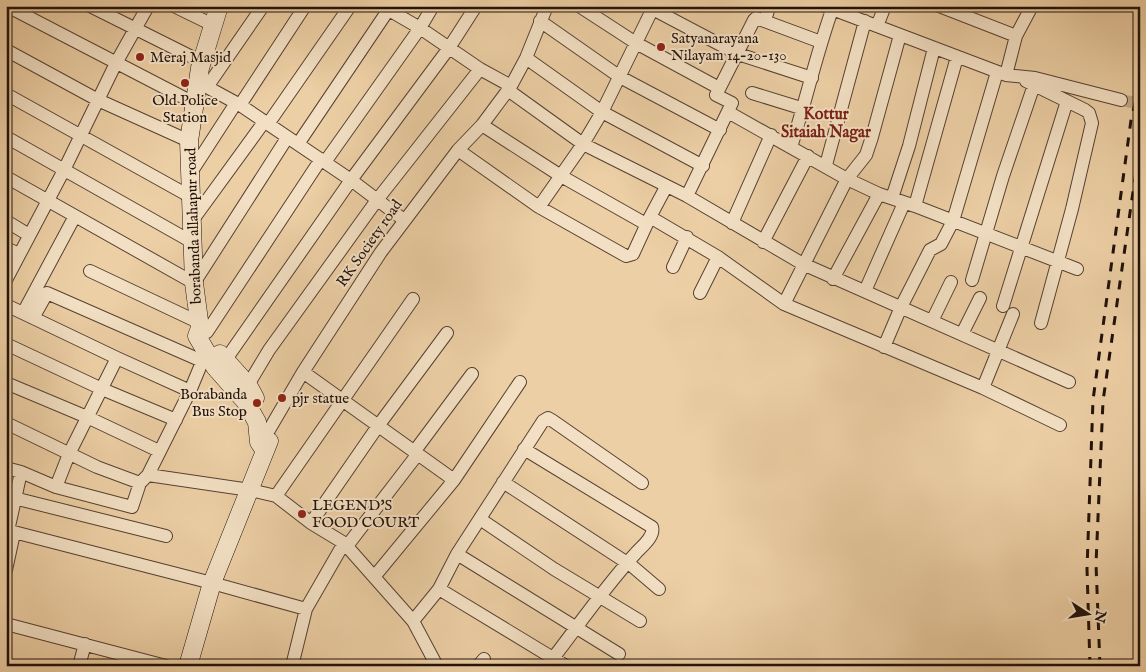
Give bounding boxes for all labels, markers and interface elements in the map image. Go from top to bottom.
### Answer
place label: Satyanarayana Nilayam 14-20-130 [671,29,787,65]
marker: Satyanarayana Nilayam 14-20-130 [655,41,667,53]
place label: Meraj Masjid [150,48,232,67]
marker: Meraj Masjid [134,51,146,63]
marker: Old Police Station [179,77,191,89]
place label: Old Police Station [152,91,218,127]
district label: Kottur Sitaiah Nagar [781,105,871,143]
street label: borabanda allahapur road [181,146,206,305]
street label: RK Society road [332,195,407,291]
place label: Borabanda Bus Stop [180,385,248,421]
place label: pjr statue [292,389,349,408]
marker: pjr statue [276,392,288,404]
marker: Borabanda Bus Stop [251,397,263,409]
place label: LEGEND'S FOOD COURT [312,496,419,532]
marker: LEGEND'S FOOD COURT [296,508,308,520]
north arrow [1064,590,1114,640]
text: N [1090,608,1110,624]

